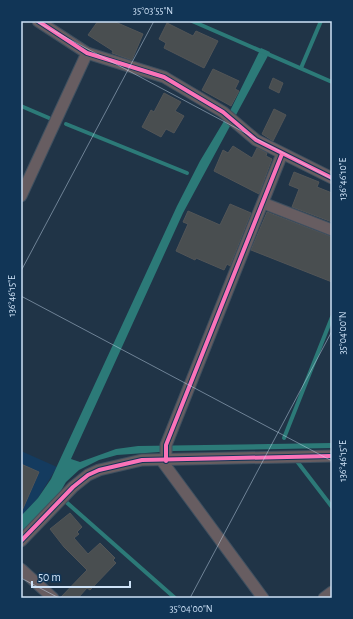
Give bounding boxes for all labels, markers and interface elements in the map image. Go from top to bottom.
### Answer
text: 35°03'55"N [133,6,173,16]
text: 136°46'10"E [338,157,348,200]
text: 136°46'15"E [7,275,17,317]
text: 35°04'00"N [338,311,348,355]
text: 136°46'15"E [338,440,348,482]
scale bar [32,563,130,589]
text: 50 m [38,571,61,583]
text: 35°04'00"N [169,604,213,614]

